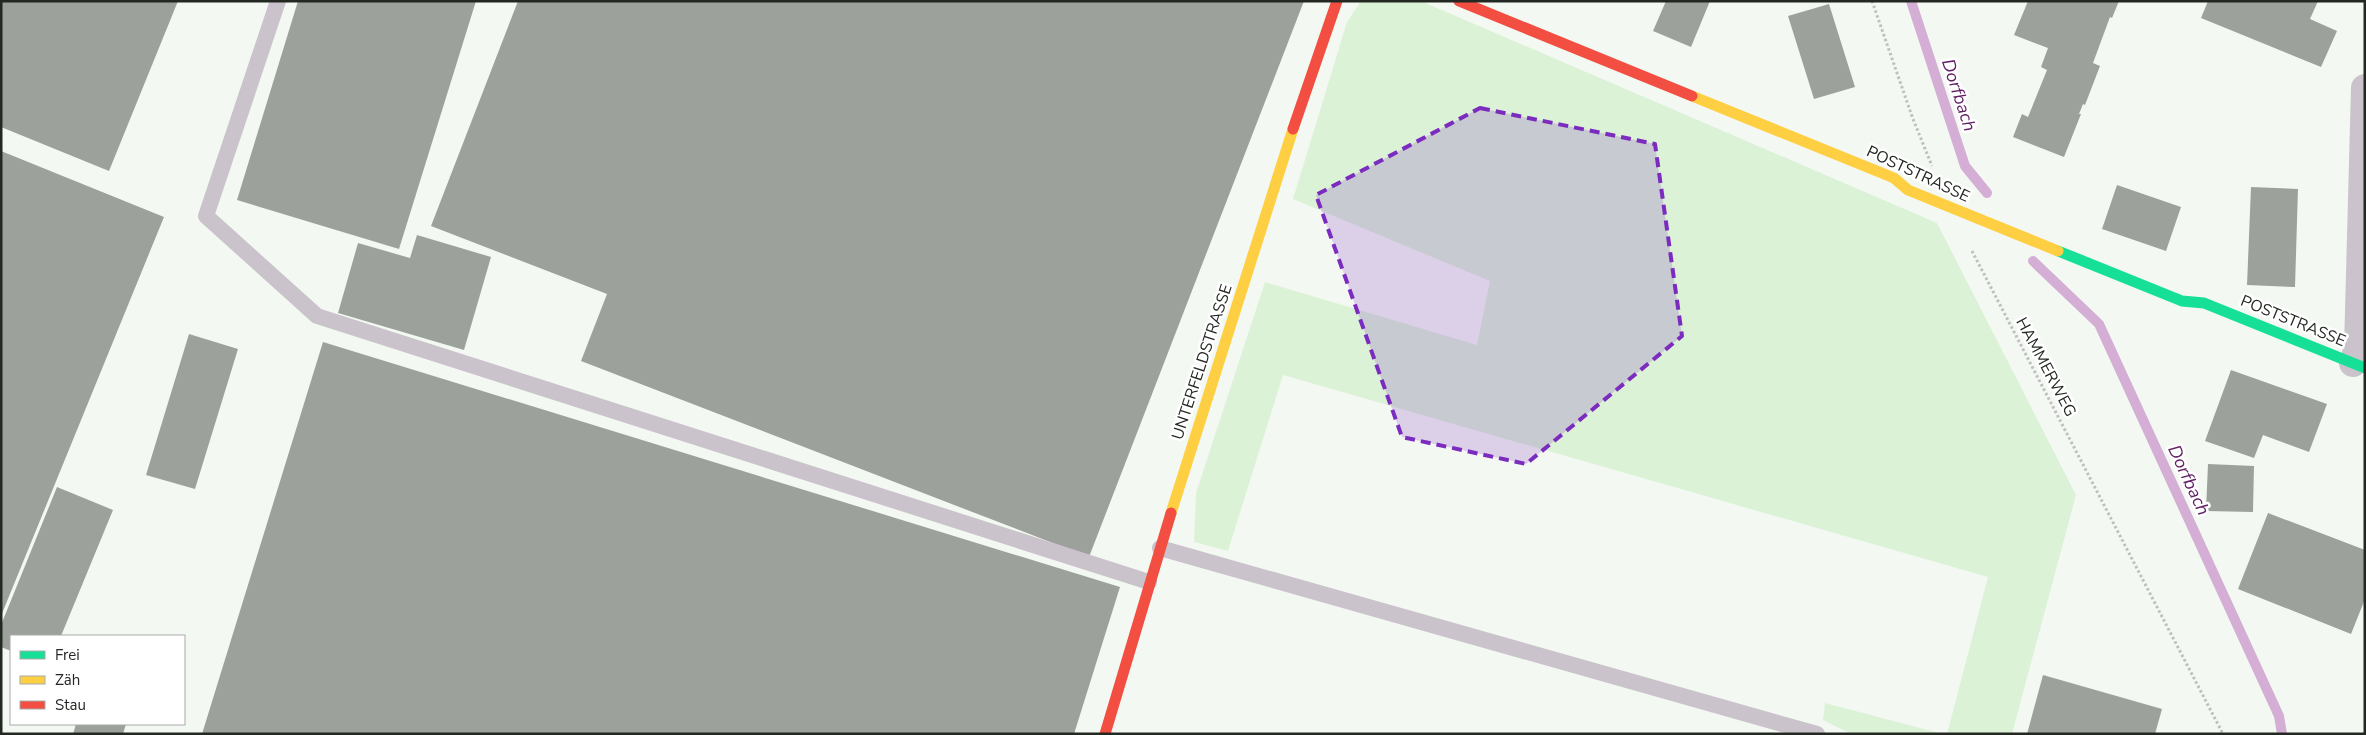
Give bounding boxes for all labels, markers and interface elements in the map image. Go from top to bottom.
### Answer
water label: Dorfbach [1936,56,1982,134]
street label: POSTSTRASSE [1863,140,1973,208]
street label: UNTERFELDSTRASSE [1166,281,1238,443]
street label: POSTSTRASSE [2237,290,2349,352]
street label: HAMMERWEG [2011,313,2081,421]
water label: Dorfbach [2162,441,2216,519]
legend [10,635,185,725]
text: Frei [55,645,80,665]
text: Zäh [55,670,80,690]
text: Stau [55,695,86,715]

